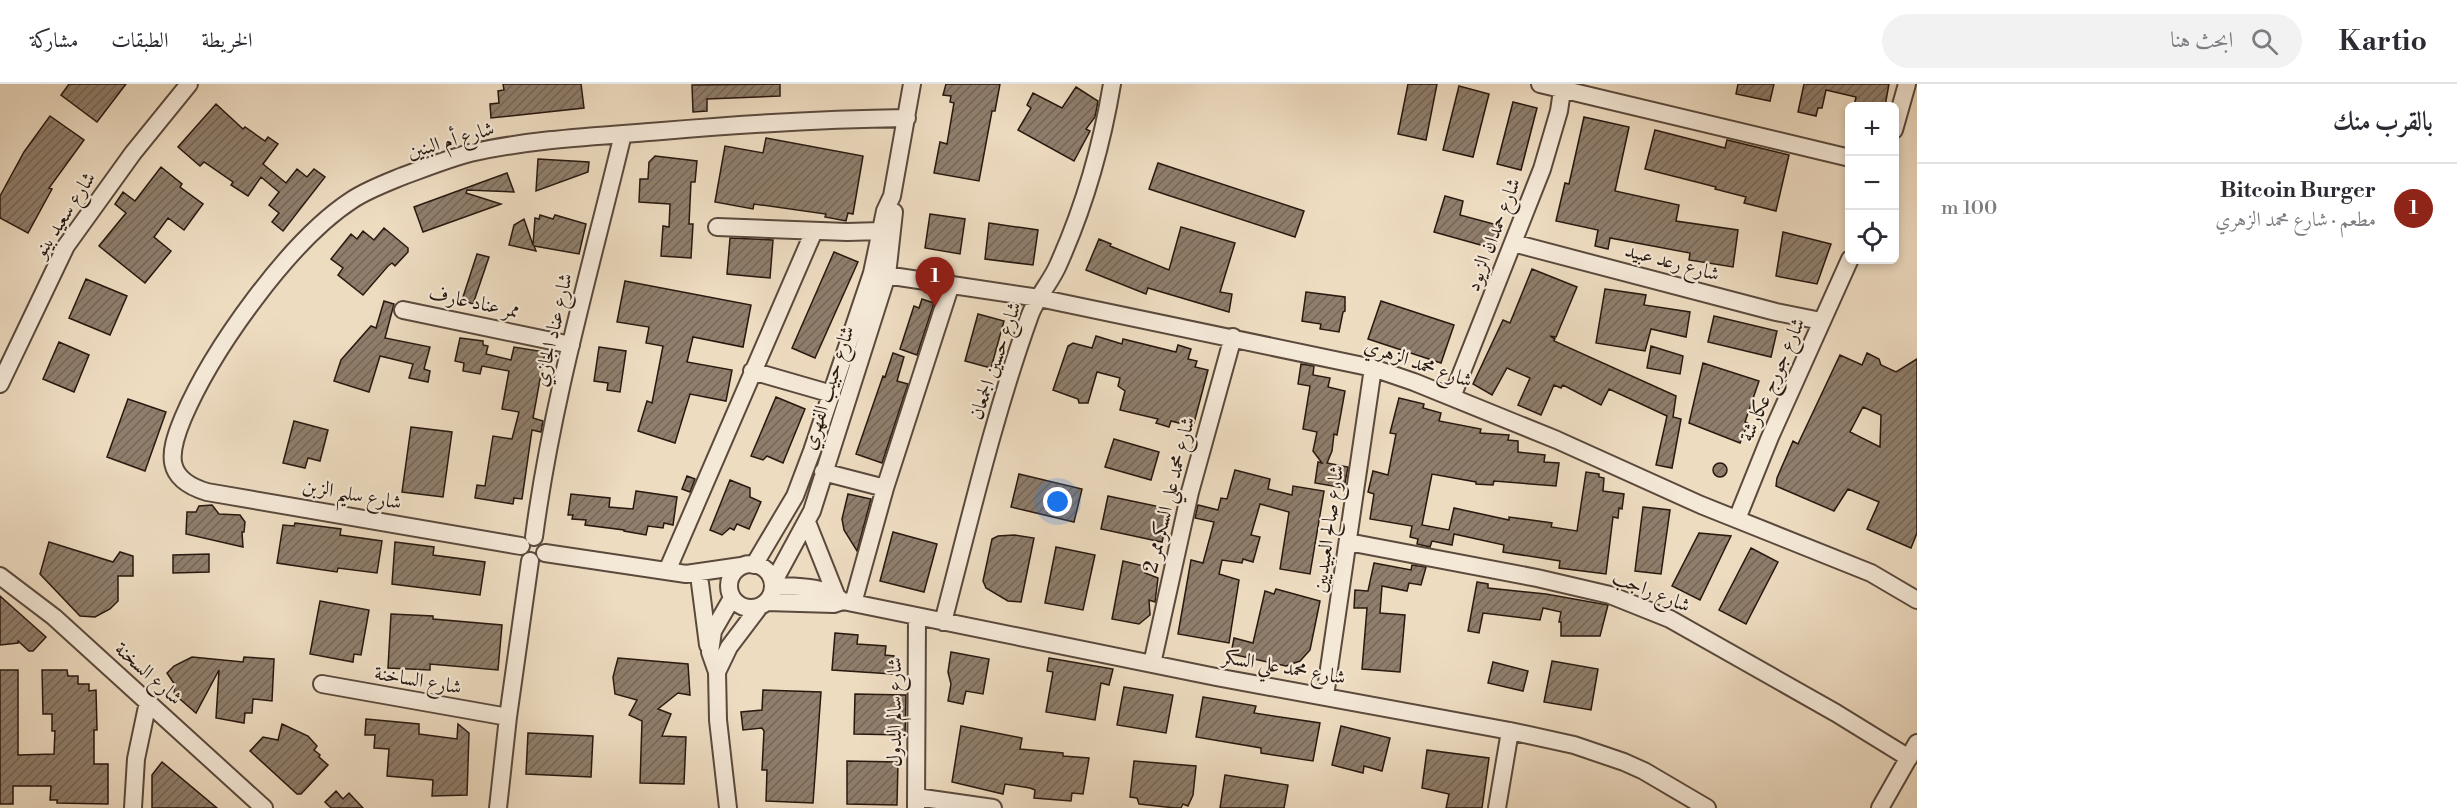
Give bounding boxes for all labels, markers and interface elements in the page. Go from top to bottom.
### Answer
search box [1882,14,2302,68]
text: Kartio [2338,24,2427,59]
icon: search [2248,25,2281,58]
text: ابحث هنا [2170,27,2233,54]
text: مشاركة [30,28,78,54]
text: الطبقات [111,28,168,54]
text: الخريطة [201,28,253,54]
map controls [1845,102,1899,264]
button: + [1845,102,1899,156]
text: بالقرب منك [2333,106,2433,138]
street label: شارع أم البنين [404,114,499,169]
button: − [1845,156,1899,210]
street label: شارع سعيد بينو [27,167,105,266]
street label: شارع حمدان الزيود [1461,175,1531,297]
text: Bitcoin Burger [2220,177,2376,204]
text: 100 m [1941,196,1997,221]
text: 1 [2409,196,2418,221]
text: مطعم · شارع محمد الزهري [2215,208,2376,233]
button: locate [1845,210,1899,264]
street label: شارع رعد عبيد [1621,238,1722,291]
pin: 1 [916,258,954,307]
street label: شارع عناد الجازي [529,271,583,390]
street label: ممر عناد عارف [426,281,522,325]
street label: شارع حسين الجمعان [964,299,1032,425]
street label: شارع جورج عكارشة [1734,314,1815,448]
street label: شارع حبيب الفهري [797,323,865,454]
street label: شارع محمد الزهري [1359,334,1475,398]
street label: شارع محمد علي السكر ممر 2 [1138,414,1207,577]
street label: شارع صالح العبيديين [1308,463,1354,595]
street label: شارع سليم الزبن [299,474,404,522]
your location [1043,487,1072,516]
street label: شارع راجب [1607,565,1694,623]
street label: شارع السخنة [106,637,187,714]
street label: شارع محمد علي السكر [1217,645,1348,697]
street label: شارع سالم البدول [883,657,912,767]
street label: شارع الساخنة [372,661,464,705]

